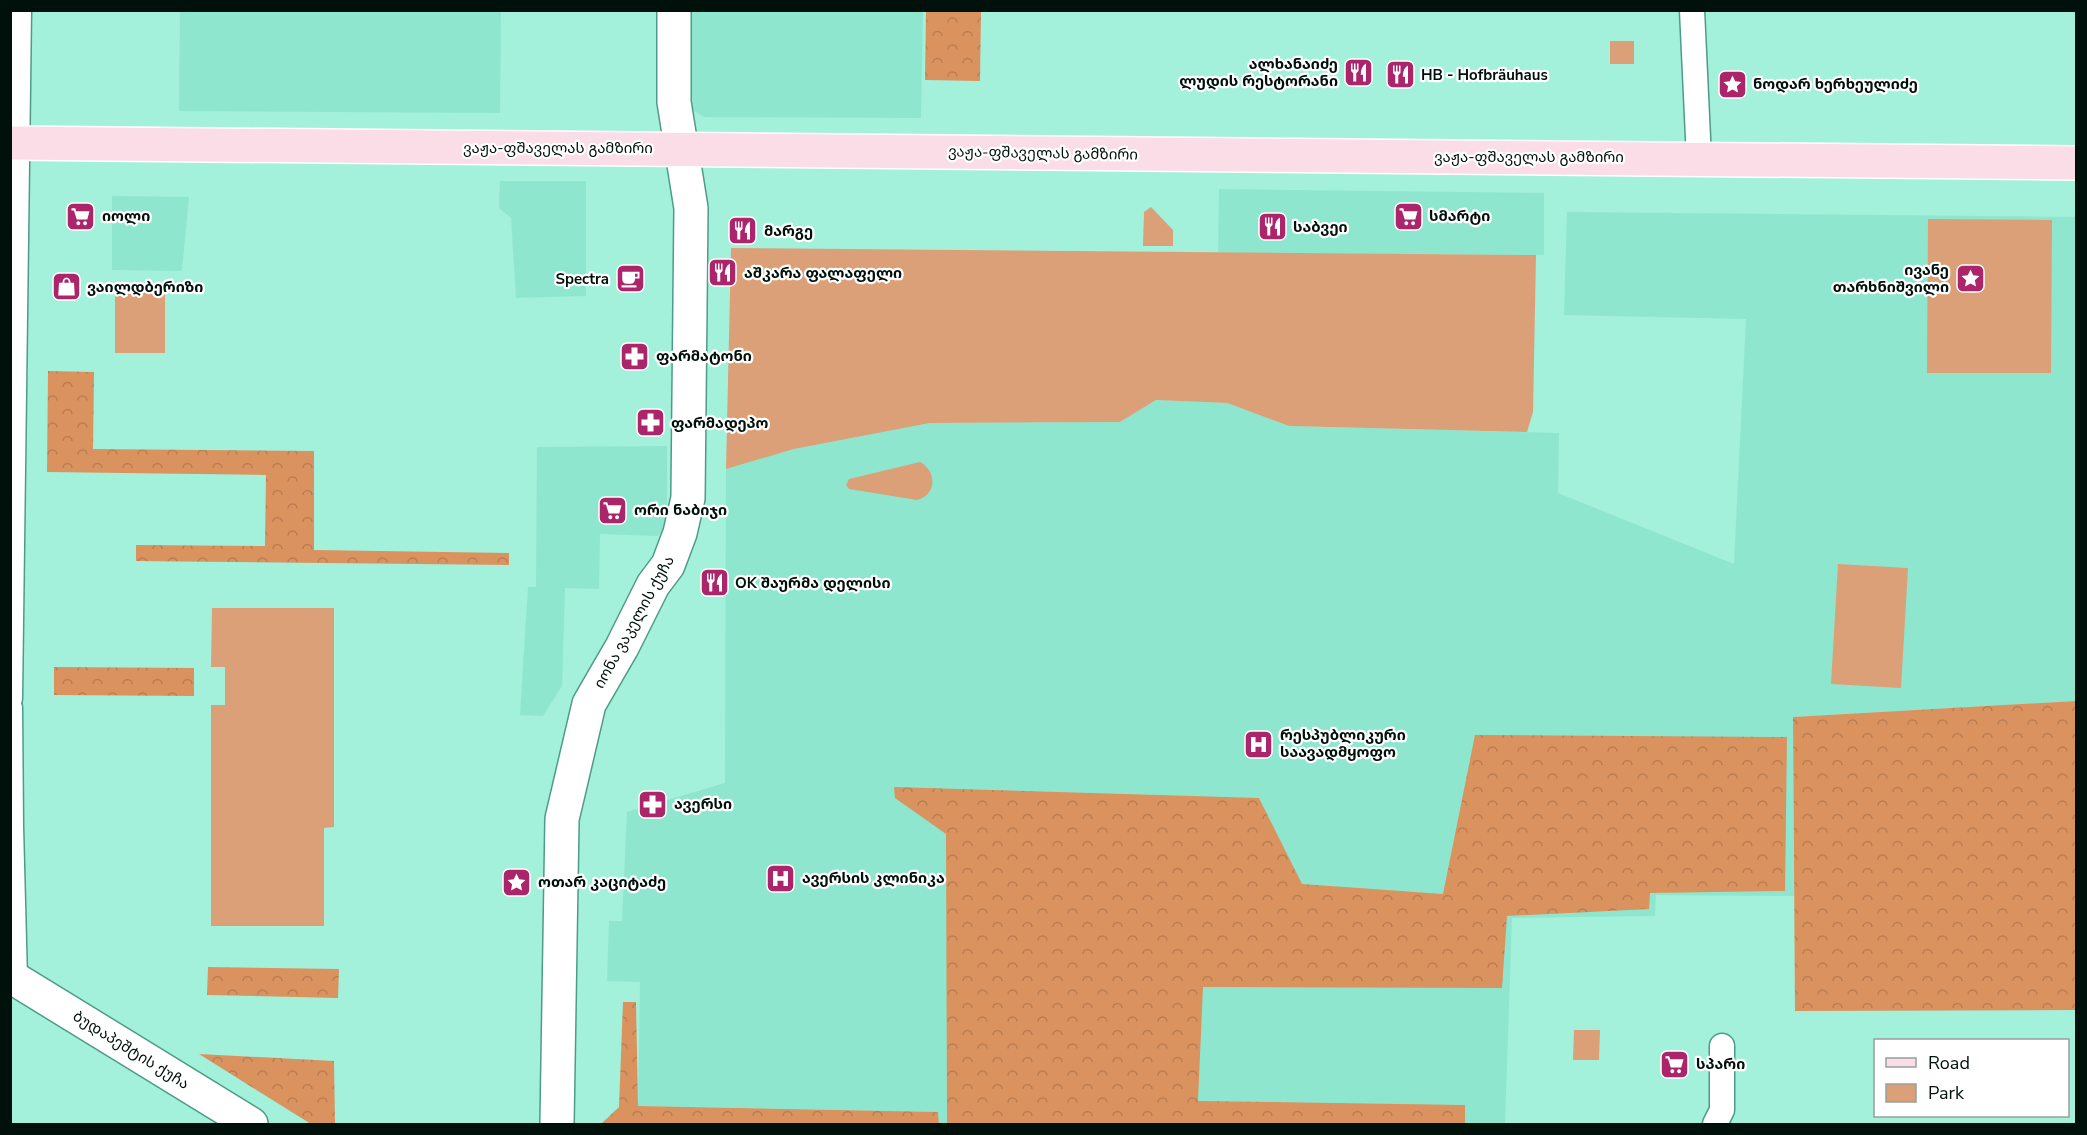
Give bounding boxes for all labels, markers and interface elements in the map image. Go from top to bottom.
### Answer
place label: ალხანაიძე ლუდის რესტორანი [1179,54,1338,91]
restaurant icon: ალხანაიძე ლუდის რესტორანი [1343,57,1375,89]
restaurant icon: HB - Hofbräuhaus [1384,59,1416,91]
place label: HB - Hofbräuhaus [1421,65,1548,85]
place icon: ნოდარ ხერხეულიძე [1716,68,1748,100]
place label: ნოდარ ხერხეულიძე [1753,74,1918,94]
street label: ვაჟა-ფშაველას გამზირი [463,138,653,158]
street label: ვაჟა-ფშაველას გამზირი [948,141,1138,165]
street label: ვაჟა-ფშაველას გამზირი [1434,147,1624,167]
supermarket icon: იოლი [65,200,97,232]
supermarket icon: სმარტი [1392,200,1424,232]
place label: იოლი [102,206,150,226]
place label: სმარტი [1429,206,1490,226]
restaurant icon: საბვეი [1256,211,1288,243]
restaurant icon: მარგე [727,215,759,247]
place label: საბვეი [1293,217,1348,237]
place label: მარგე [764,221,813,241]
restaurant icon: აშკარა ფალაფელი [707,257,739,289]
place label: ივანე თარხნიშვილი [1833,260,1949,297]
cafe icon: Spectra [614,263,646,295]
place label: აშკარა ფალაფელი [744,263,902,283]
place icon: ივანე თარხნიშვილი [1954,263,1986,295]
place label: Spectra [556,269,609,289]
shop icon: ვაილდბერიზი [50,271,82,303]
place label: ვაილდბერიზი [87,277,203,297]
pharmacy icon: ფარმატონი [619,340,651,372]
place label: ფარმატონი [656,346,752,366]
pharmacy icon: ფარმადეპო [634,407,666,439]
place label: ფარმადეპო [671,413,768,433]
supermarket icon: ორი ნაბიჯი [597,494,629,526]
place label: ორი ნაბიჯი [634,500,727,520]
street label: იონა ვაკელის ქუჩა [589,552,679,692]
restaurant icon: OK შაურმა დელისი [698,567,730,599]
place label: OK შაურმა დელისი [735,573,891,593]
place label: რესპუბლიკური საავადმყოფო [1280,725,1406,762]
hospital icon: რესპუბლიკური საავადმყოფო [1243,728,1275,760]
pharmacy icon: ავერსი [637,788,669,820]
place label: ავერსი [674,794,732,814]
hospital icon: ავერსის კლინიკა [765,862,797,894]
place icon: ოთარ კაციტაძე [501,866,533,898]
place label: ავერსის კლინიკა [802,868,945,888]
place label: ოთარ კაციტაძე [538,872,666,892]
street label: ბუდაპეშტის ქუჩა [69,1006,193,1094]
legend [1874,1039,2069,1117]
supermarket icon: სპარი [1659,1048,1691,1080]
text: Road [1928,1051,1970,1075]
place label: სპარი [1696,1054,1745,1074]
text: Park [1928,1081,1965,1105]

